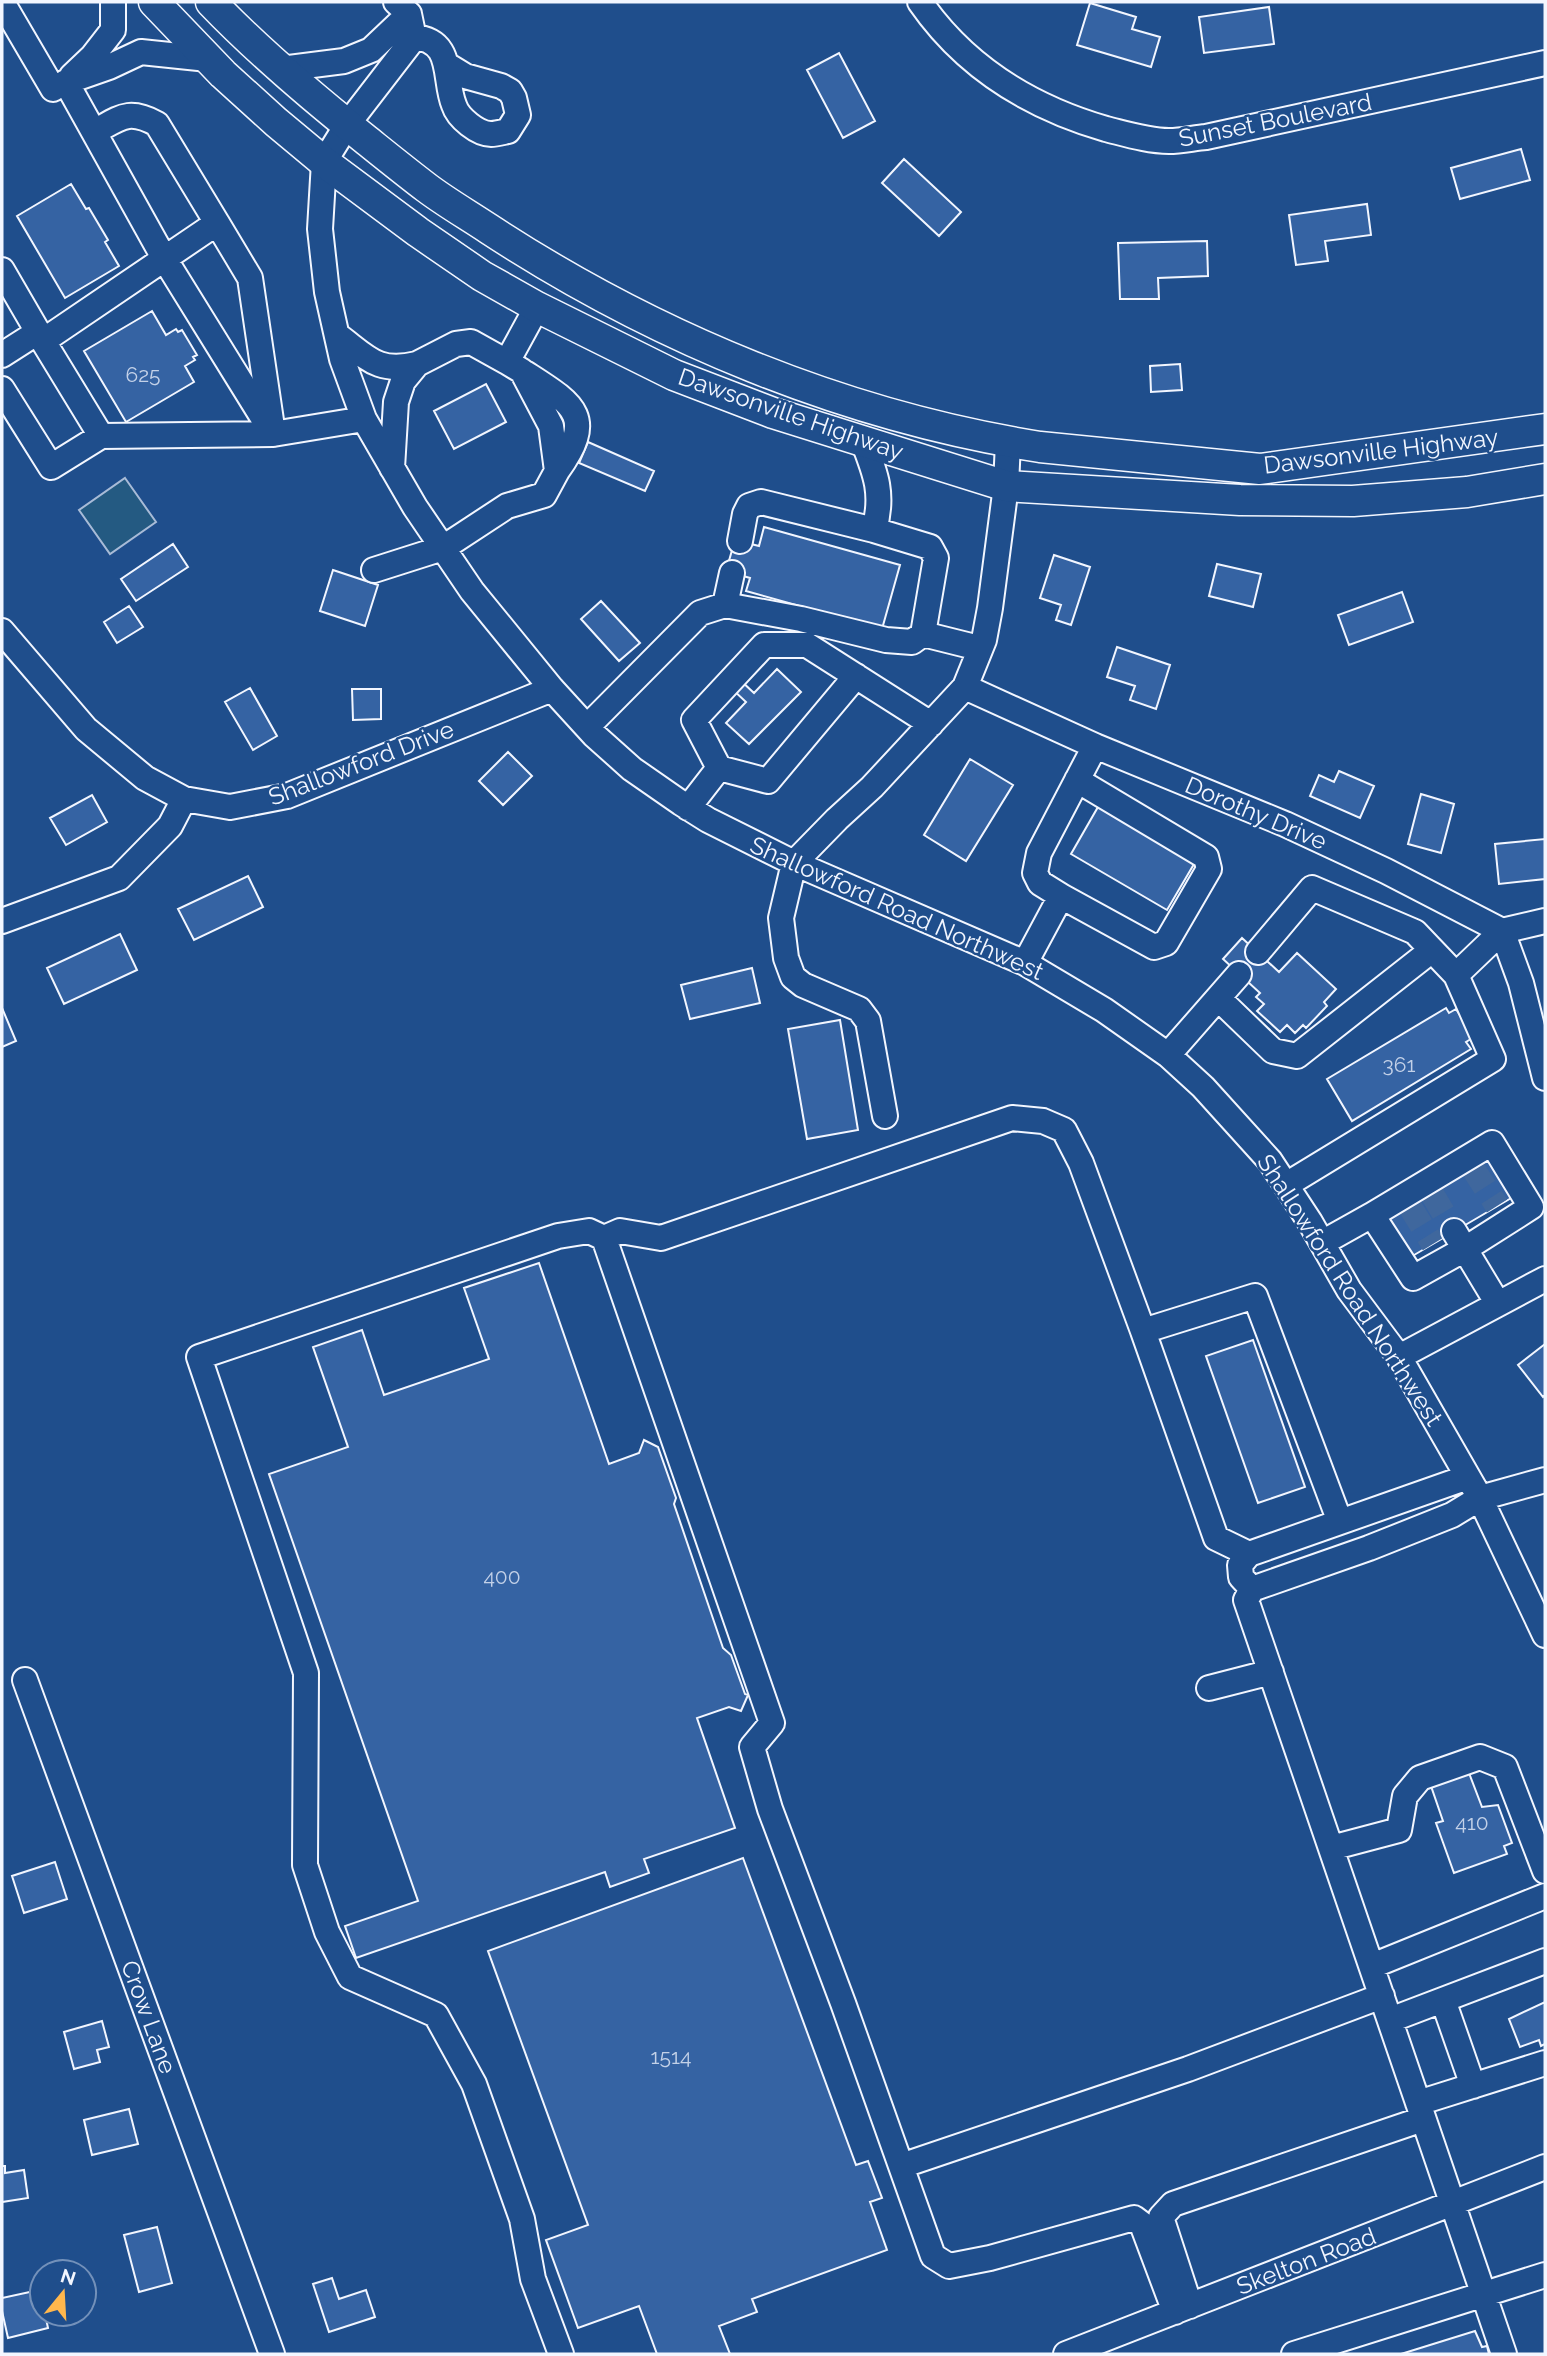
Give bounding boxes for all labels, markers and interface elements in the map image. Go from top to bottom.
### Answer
street label: Sunset Boulevard [1176,87,1374,153]
house number: 625 [125,362,161,387]
street label: Dawsonville Highway [675,362,907,466]
street label: Dawsonville Highway [1262,422,1500,480]
street label: Shallowford Drive [264,714,458,812]
street label: Dorothy Drive [1181,770,1331,856]
street label: Shallowford Road Northwest [746,830,1048,986]
house number: 361 [1383,1052,1415,1077]
street label: Shallowford Road Northwest [1251,1149,1449,1431]
house number: 400 [483,1564,521,1589]
house number: 410 [1455,1810,1489,1835]
street label: Crow Lane [115,1956,183,2078]
house number: 1514 [651,2044,691,2069]
street label: Skelton Road [1232,2221,1380,2301]
north arrow [28,2258,98,2328]
text: N [58,2264,79,2290]

